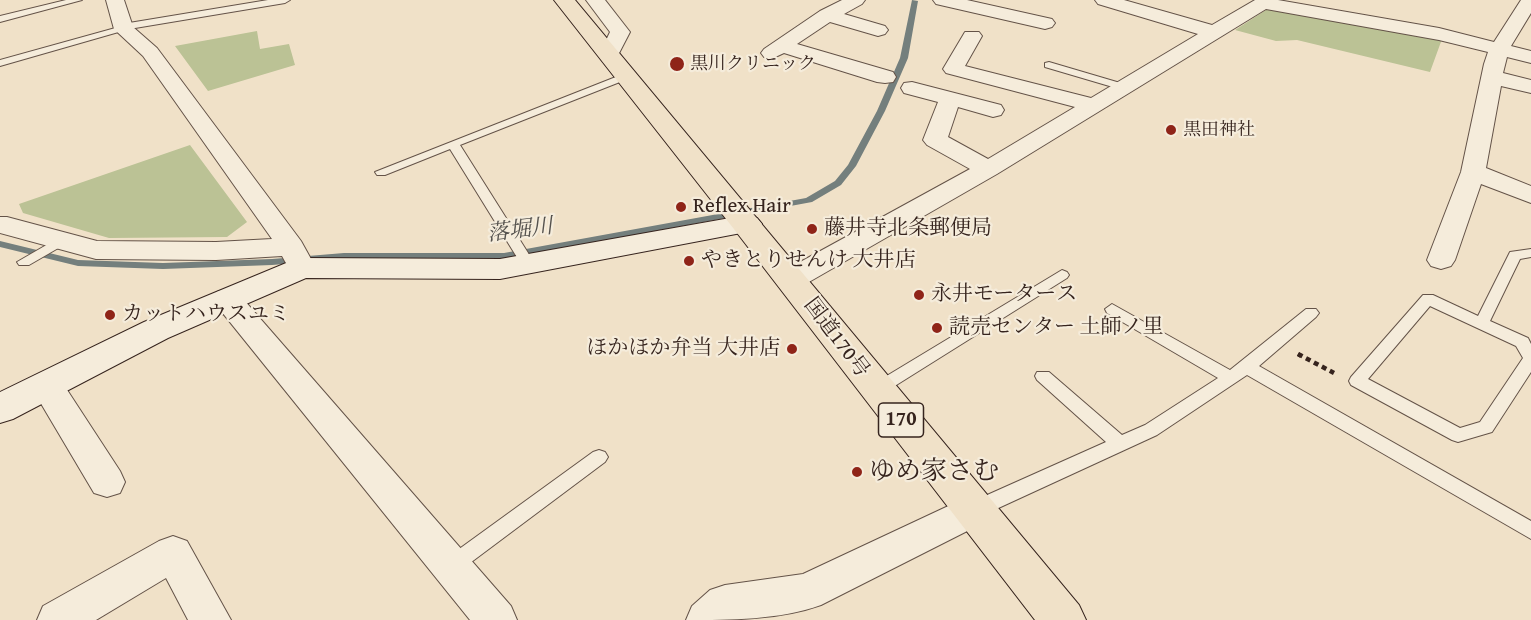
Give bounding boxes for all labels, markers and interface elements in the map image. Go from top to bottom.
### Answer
place label: 黒川クリニック [690,53,816,75]
marker: 黒川クリニック [668,55,686,73]
place label: 黒田神社 [1183,119,1255,141]
marker: 黒田神社 [1164,123,1178,137]
place label: Reflex Hair [693,194,791,220]
marker: Reflex Hair [674,200,688,214]
water label: 落堀川 [486,214,554,248]
place label: 藤井寺北条郵便局 [824,216,992,242]
marker: 藤井寺北条郵便局 [805,222,819,236]
place label: やきとりせんけ 大井店 [701,248,916,274]
marker: やきとりせんけ 大井店 [682,254,696,268]
place label: 永井モータース [931,282,1077,308]
marker: 永井モータース [912,288,926,302]
street label: 国道170号 [798,293,874,383]
place label: カットハウスユミ [122,302,290,328]
marker: カットハウスユミ [103,308,117,322]
place label: 読売センター 土師ノ里 [949,315,1164,341]
marker: 読売センター 土師ノ里 [930,321,944,335]
place label: ほかほか弁当 大井店 [586,336,780,362]
marker: ほかほか弁当 大井店 [785,342,799,356]
road number: 170 [878,403,924,437]
place label: ゆめ家さむ [869,456,999,488]
marker: ゆめ家さむ [850,465,864,479]

